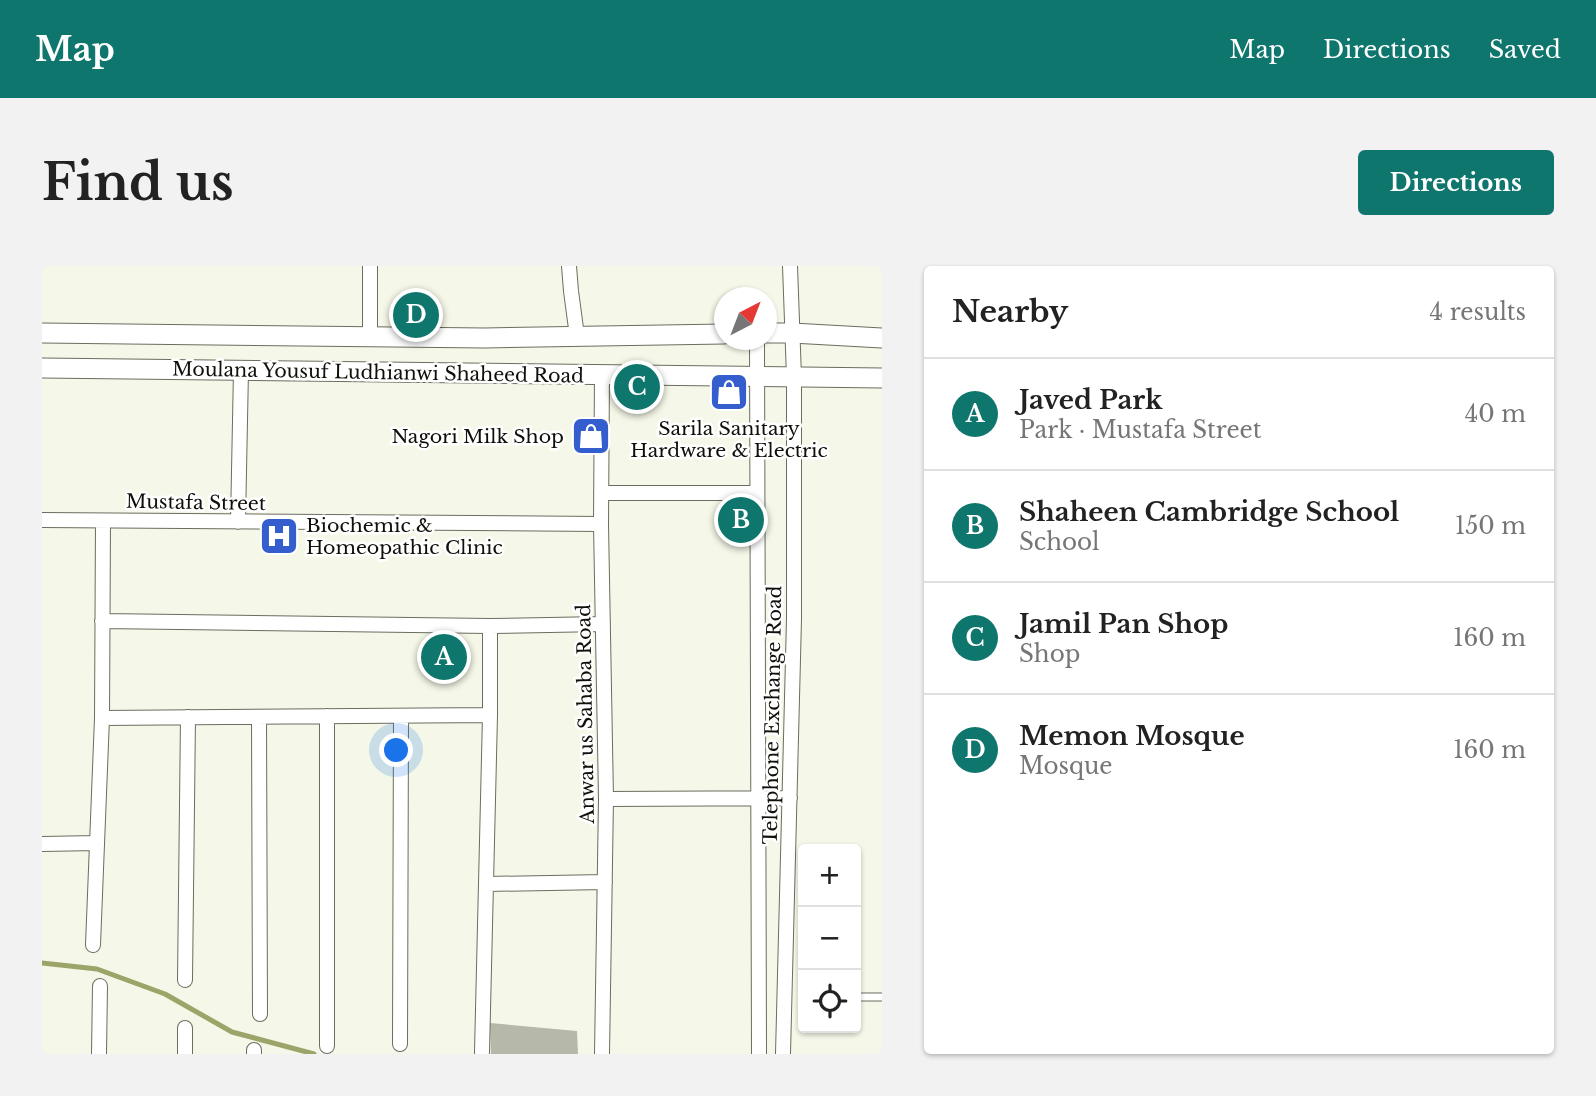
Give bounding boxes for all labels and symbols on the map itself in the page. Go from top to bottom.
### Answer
north arrow [714,287,777,350]
pin: D [393,289,439,341]
street label: Moulana Yousuf Ludhianwi Shaheed Road [172,357,584,388]
pin: C [614,361,660,413]
shop icon: Sarila Sanitary Hardware & Electric [708,371,750,413]
shop icon: Nagori Milk Shop [570,415,612,457]
place label: Sarila Sanitary Hardware & Electric [630,417,828,462]
place label: Nagori Milk Shop [391,425,564,448]
street label: Mustafa Street [126,490,267,515]
pin: B [718,494,764,546]
place label: Biochemic & Homeopathic Clinic [306,514,503,559]
hospital icon: Biochemic & Homeopathic Clinic [258,515,300,557]
street label: Telephone Exchange Road [759,585,786,845]
street label: Anwar us Sahaba Road [572,604,599,825]
pin: A [421,631,467,683]
your location [379,733,413,767]

